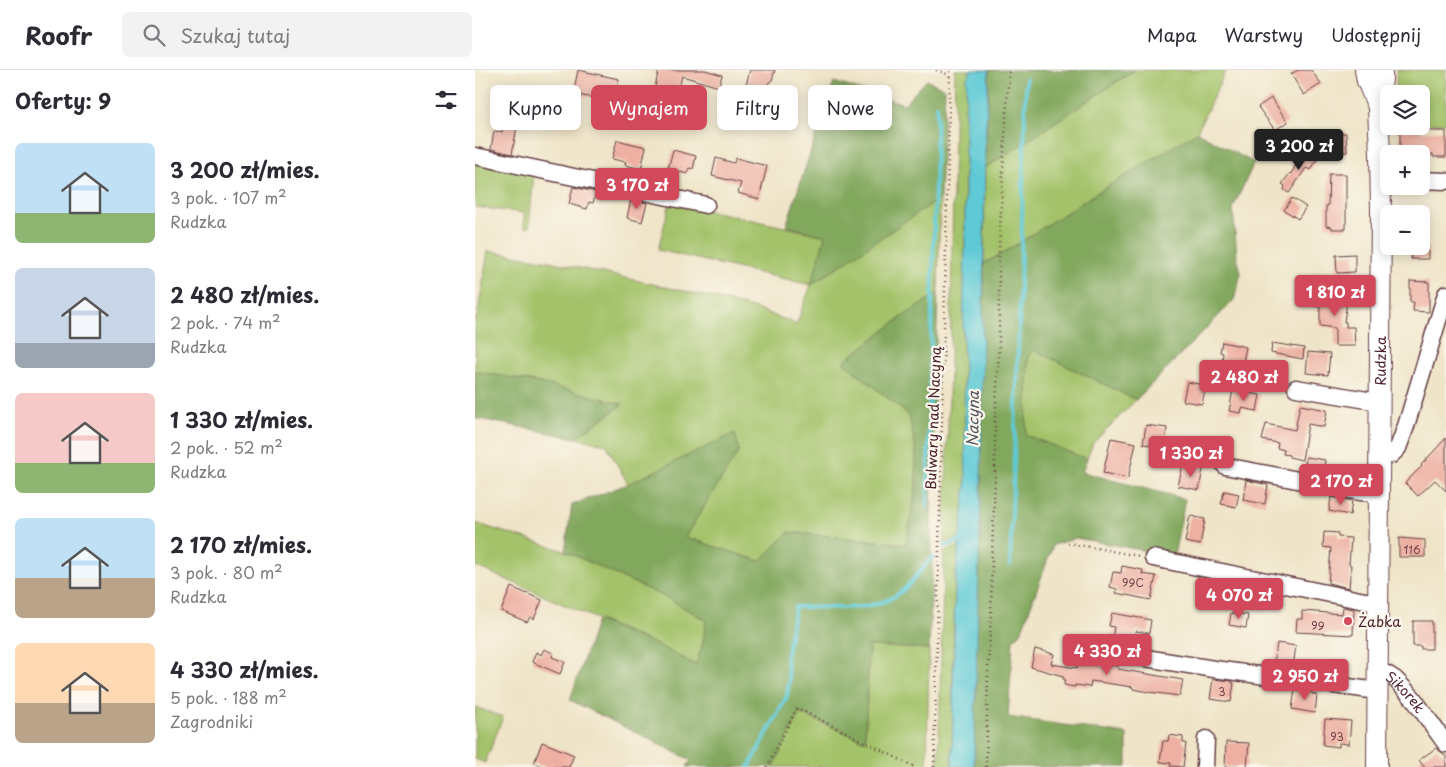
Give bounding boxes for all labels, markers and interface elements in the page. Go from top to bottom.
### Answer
search box [122,12,472,57]
text: Roofr [25,17,92,53]
icon: search [140,21,168,49]
text: Szukaj tutaj [180,21,290,49]
text: Mapa [1147,21,1197,48]
text: Warstwy [1225,21,1303,48]
text: Udostępnij [1331,21,1421,48]
text: Oferty: 9 [15,84,111,116]
chip: Kupno [490,85,581,130]
chip: Wynajem [591,85,707,130]
chip: Filtry [717,85,798,130]
chip: Nowe [808,85,892,130]
map controls [1380,85,1430,255]
button: layers [1380,85,1430,135]
icon: filters [432,86,460,114]
pin: 3 200 zł [1247,128,1351,171]
text: 3 200 zł [1265,133,1333,157]
button: + [1380,145,1430,195]
text: 3 200 zł/mies. [170,153,320,185]
icon: home [55,163,115,223]
pin: 3 170 zł [585,168,689,210]
text: 3 170 zł [606,172,668,196]
text: 3 pok. · 107 m² [170,185,287,209]
button: − [1380,205,1430,255]
text: Rudzka [170,209,227,233]
pin: 1 810 zł [1283,274,1387,317]
text: 2 480 zł/mies. [170,278,319,310]
text: 1 810 zł [1306,279,1364,303]
icon: home [55,288,115,348]
text: 2 pok. · 74 m² [170,310,280,334]
text: Rudzka [170,334,227,358]
street label: Rudzka [1369,336,1391,386]
street label: Bulwary nad Nacyną [920,346,946,490]
pin: 2 480 zł [1192,360,1296,402]
text: 2 480 zł [1210,364,1278,388]
water label: Nacyna [960,390,984,447]
text: 1 330 zł/mies. [170,403,313,435]
icon: home [55,413,115,473]
text: 2 pok. · 52 m² [170,435,283,459]
pin: 1 330 zł [1139,436,1243,478]
text: 1 330 zł [1160,440,1222,464]
text: Rudzka [170,459,227,483]
pin: 2 170 zł [1289,464,1393,506]
text: 2 170 zł [1310,468,1372,492]
text: 2 170 zł/mies. [170,528,312,560]
icon: home [55,538,115,598]
house number: 116 [1404,541,1421,558]
text: 3 pok. · 80 m² [170,560,283,584]
house number: 99C [1122,574,1144,591]
pin: 4 070 zł [1187,578,1291,620]
text: 4 070 zł [1206,582,1272,606]
text: Rudzka [170,584,227,608]
place label: Żabka [1358,611,1401,632]
marker: Żabka [1342,615,1354,627]
house number: 99 [1311,617,1325,634]
pin: 4 330 zł [1055,634,1159,676]
text: 4 330 zł [1074,638,1140,662]
text: 4 330 zł/mies. [170,653,319,685]
pin: 2 950 zł [1253,658,1357,701]
icon: home [55,663,115,723]
text: 2 950 zł [1273,663,1337,687]
street label: Sikorek [1382,666,1431,717]
house number: 3 [1218,683,1226,700]
text: 5 pok. · 188 m² [170,685,287,709]
text: Zagrodniki [170,709,253,733]
house number: 93 [1330,728,1344,745]

